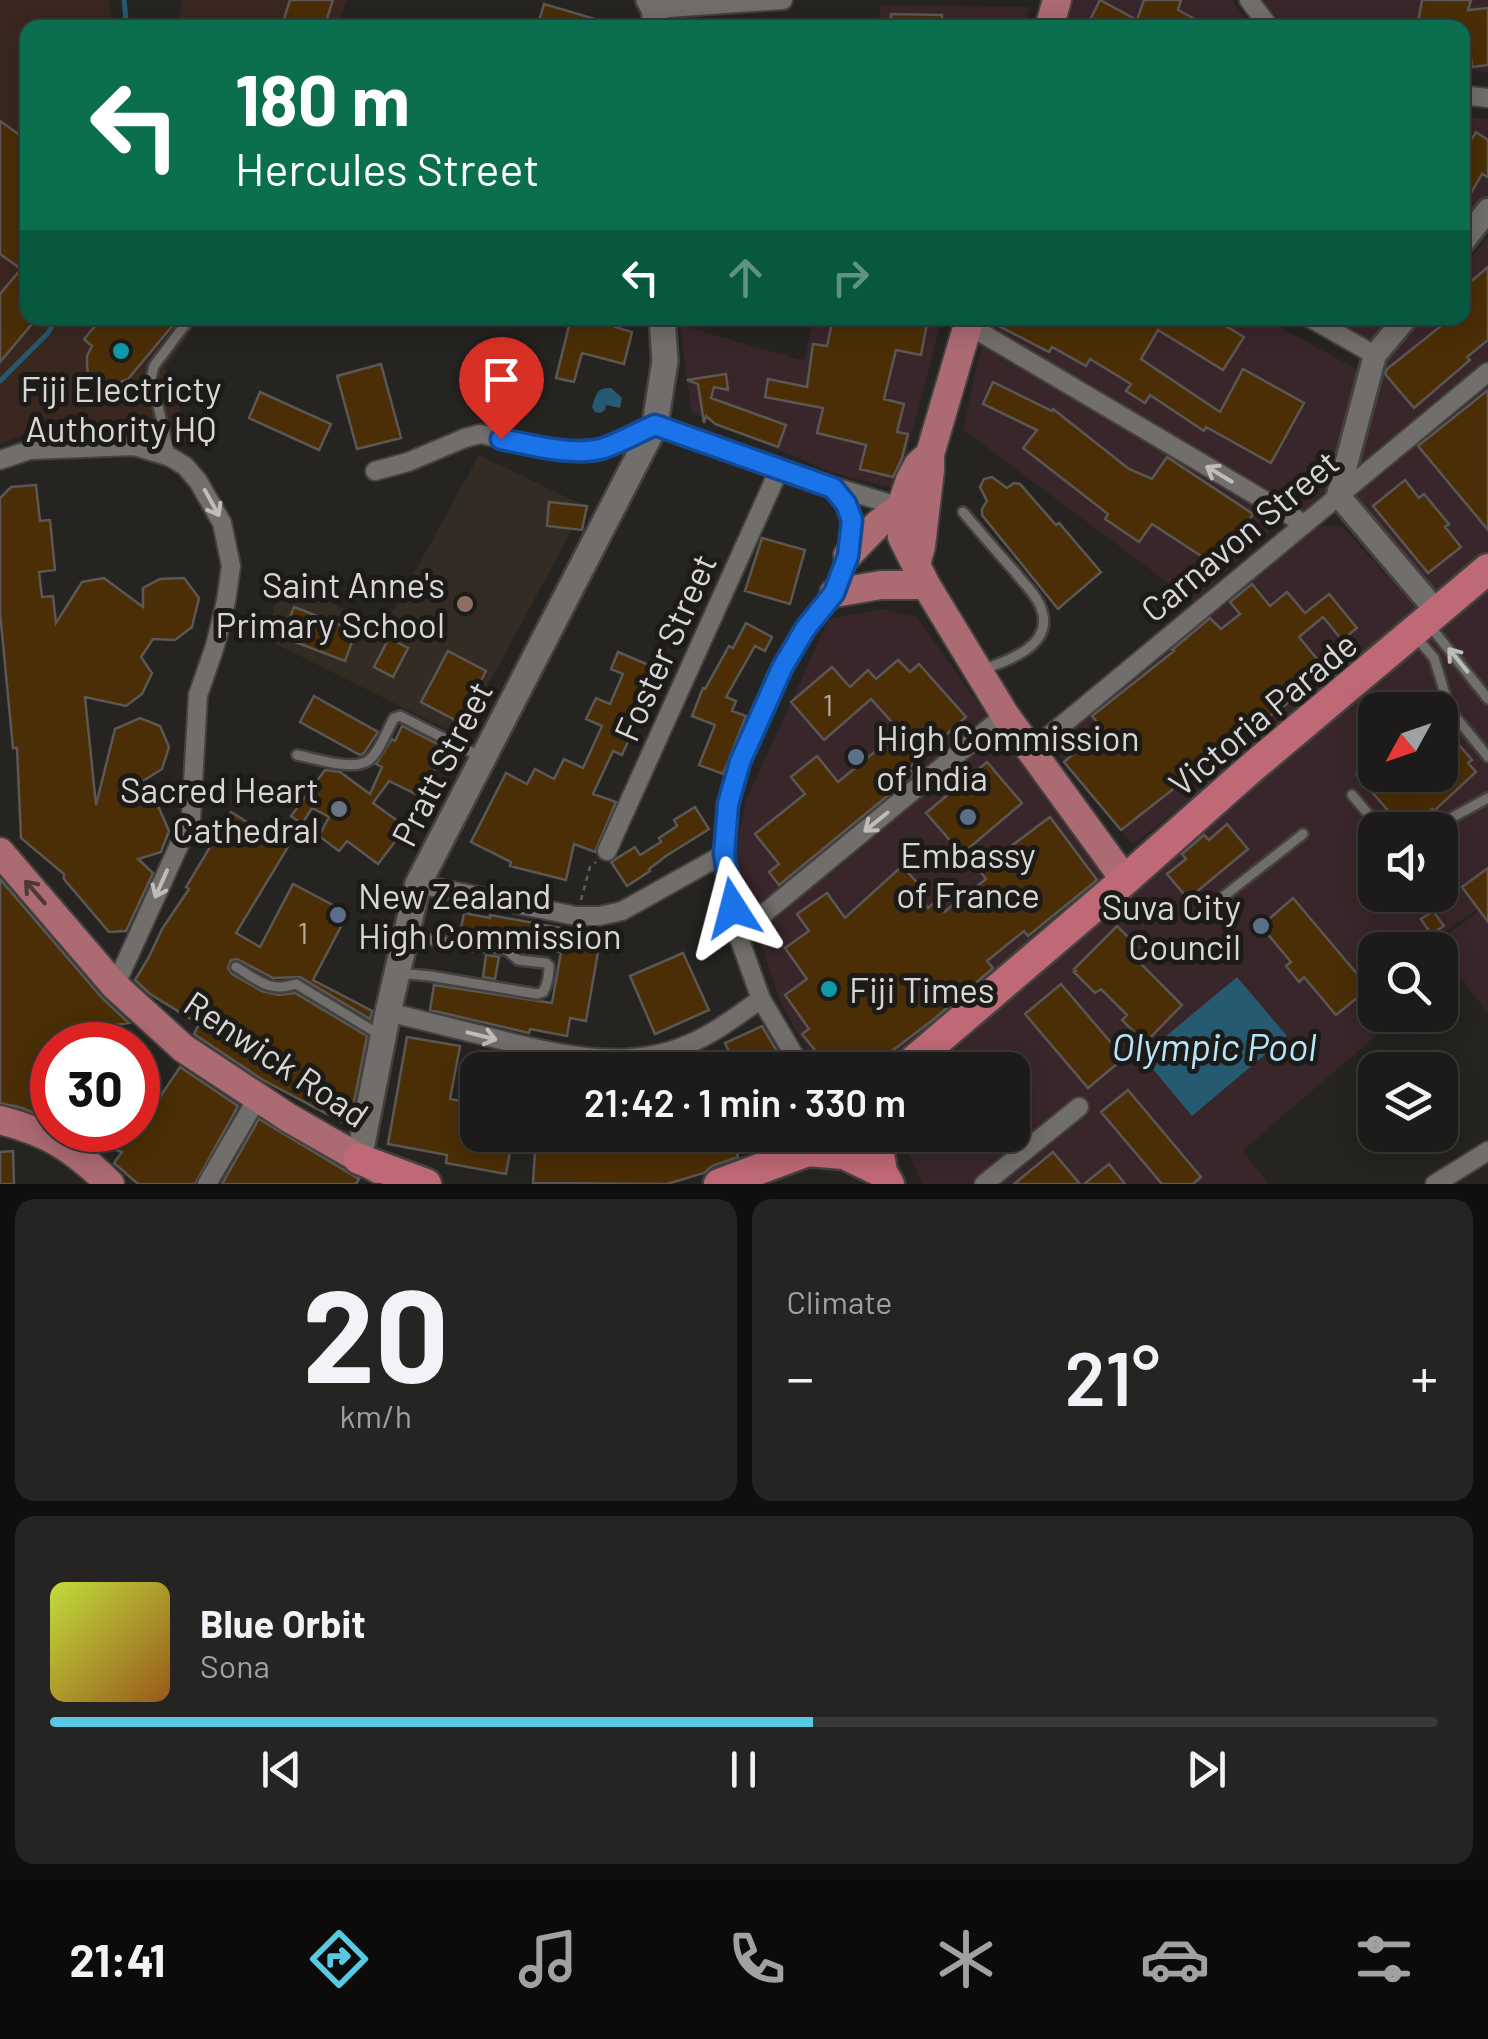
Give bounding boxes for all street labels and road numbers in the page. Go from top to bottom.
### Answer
street label: Carnavon Street [1132,440,1346,630]
street label: Foster Street [604,547,724,747]
street label: Victoria Parade [1159,622,1365,804]
street label: Pratt Street [382,674,500,852]
street label: Renwick Road [177,981,377,1135]

